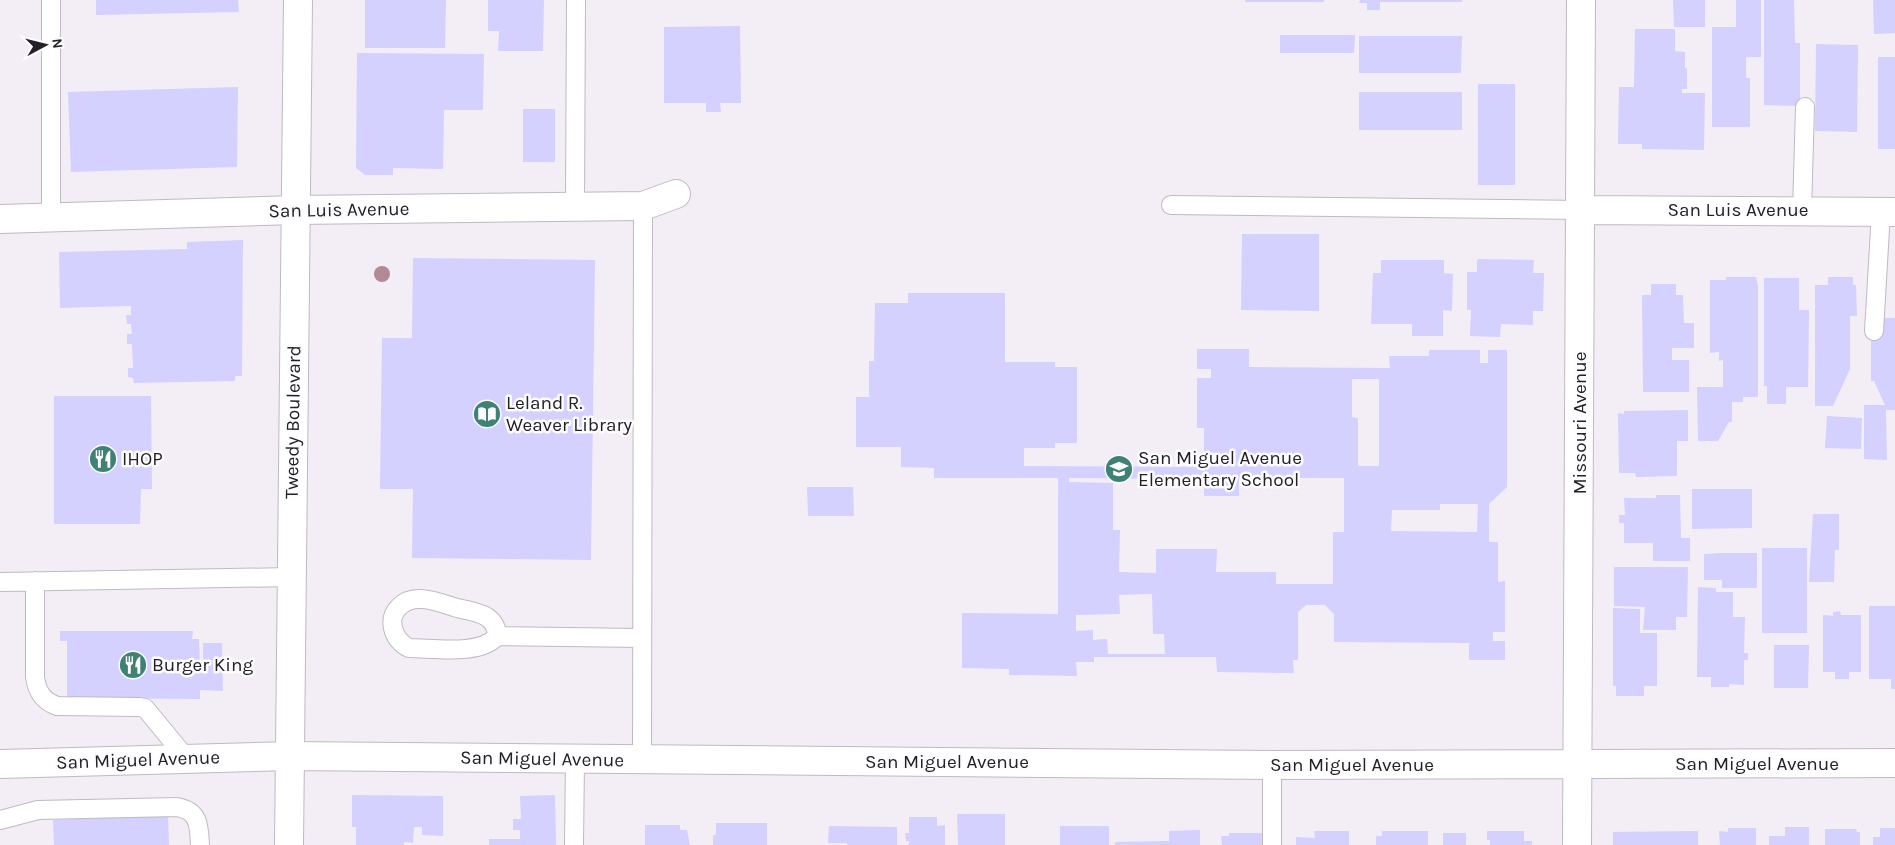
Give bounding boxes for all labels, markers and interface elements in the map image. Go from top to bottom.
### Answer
north arrow [20,20,70,70]
text: N [48,37,66,49]
street label: San Luis Avenue [268,198,410,222]
street label: San Luis Avenue [1668,199,1809,221]
street label: Tweedy Boulevard [281,345,305,499]
street label: Missouri Avenue [1569,351,1591,495]
place label: Leland R. Weaver Library [506,392,632,436]
library icon: Leland R. Weaver Library [472,399,502,429]
restaurant icon: IHOP [88,444,118,474]
place label: San Miguel Avenue Elementary School [1138,447,1302,491]
place label: IHOP [122,448,163,470]
school or university icon: San Miguel Avenue Elementary School [1104,454,1134,484]
restaurant icon: Burger King [118,650,148,680]
place label: Burger King [152,654,253,676]
street label: San Miguel Avenue [56,746,220,774]
street label: San Miguel Avenue [460,747,624,771]
street label: San Miguel Avenue [865,751,1029,773]
street label: San Miguel Avenue [1675,753,1839,775]
street label: San Miguel Avenue [1270,754,1434,776]

